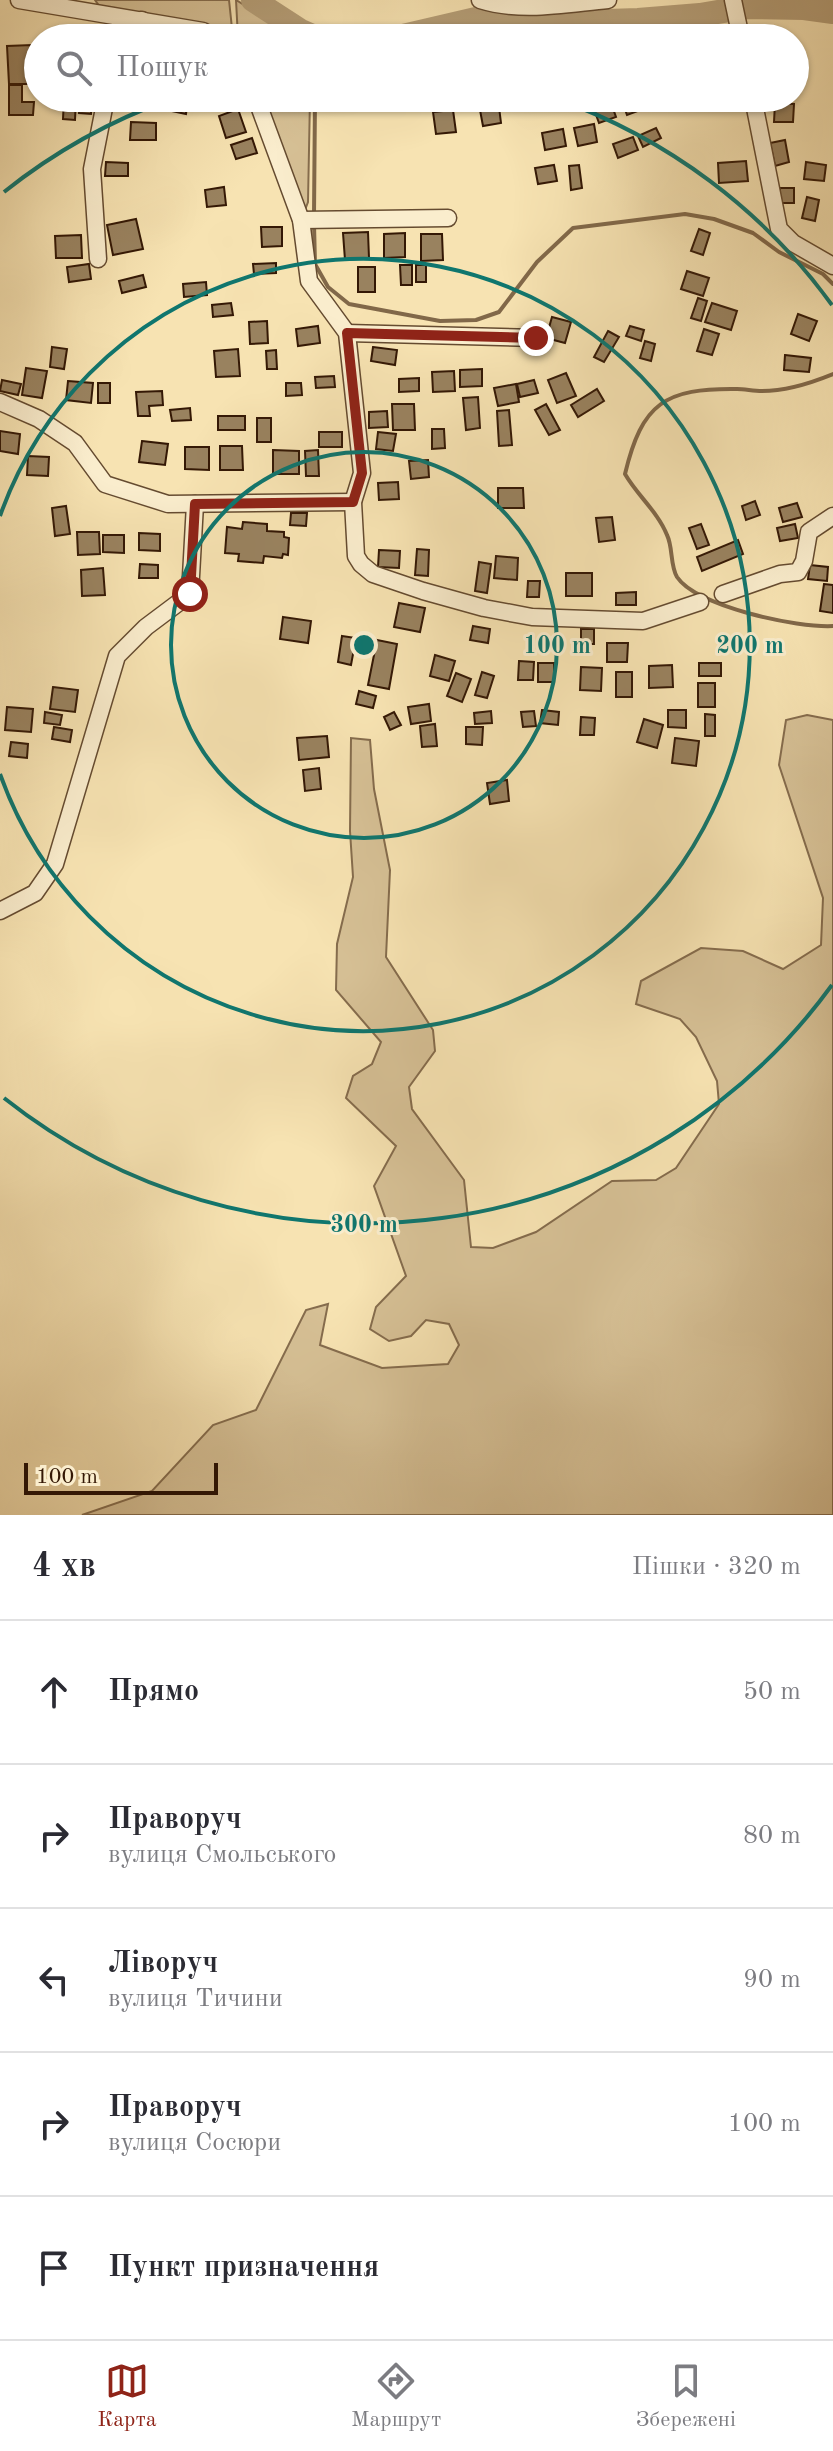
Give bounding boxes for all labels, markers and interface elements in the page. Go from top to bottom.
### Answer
search box [24,24,809,112]
icon: search [52,46,96,90]
text: Пошук [116,53,208,83]
route end [518,320,554,356]
route start [172,576,208,612]
centre of rings [350,631,378,659]
text: 100 m [523,635,591,659]
text: 200 m [716,635,784,659]
text: 300 m [330,1214,398,1238]
scale bar [24,1459,218,1495]
text: 100 m [36,1466,98,1488]
text: 4 хв [32,1550,96,1584]
text: Пішки · 320 m [632,1554,801,1580]
icon: ahead [32,1670,76,1714]
text: Прямо [108,1677,199,1707]
text: 50 m [743,1679,801,1705]
text: Праворуч [108,1805,242,1835]
icon: right [32,1814,76,1858]
text: 80 m [743,1823,801,1849]
text: вулиця Смольського [108,1842,336,1868]
text: Ліворуч [108,1949,218,1979]
icon: left [32,1958,76,2002]
text: 90 m [743,1967,801,1993]
text: вулиця Тичини [108,1986,283,2012]
text: Праворуч [108,2093,242,2123]
icon: right [32,2102,76,2146]
text: 100 m [728,2111,801,2137]
text: вулиця Сосюри [108,2130,281,2156]
icon: arrive [32,2246,76,2290]
text: Пункт призначення [108,2253,379,2283]
tab: Карта [97,2359,157,2434]
tab: Маршрут [351,2359,441,2434]
tab: Збережені [636,2359,736,2434]

